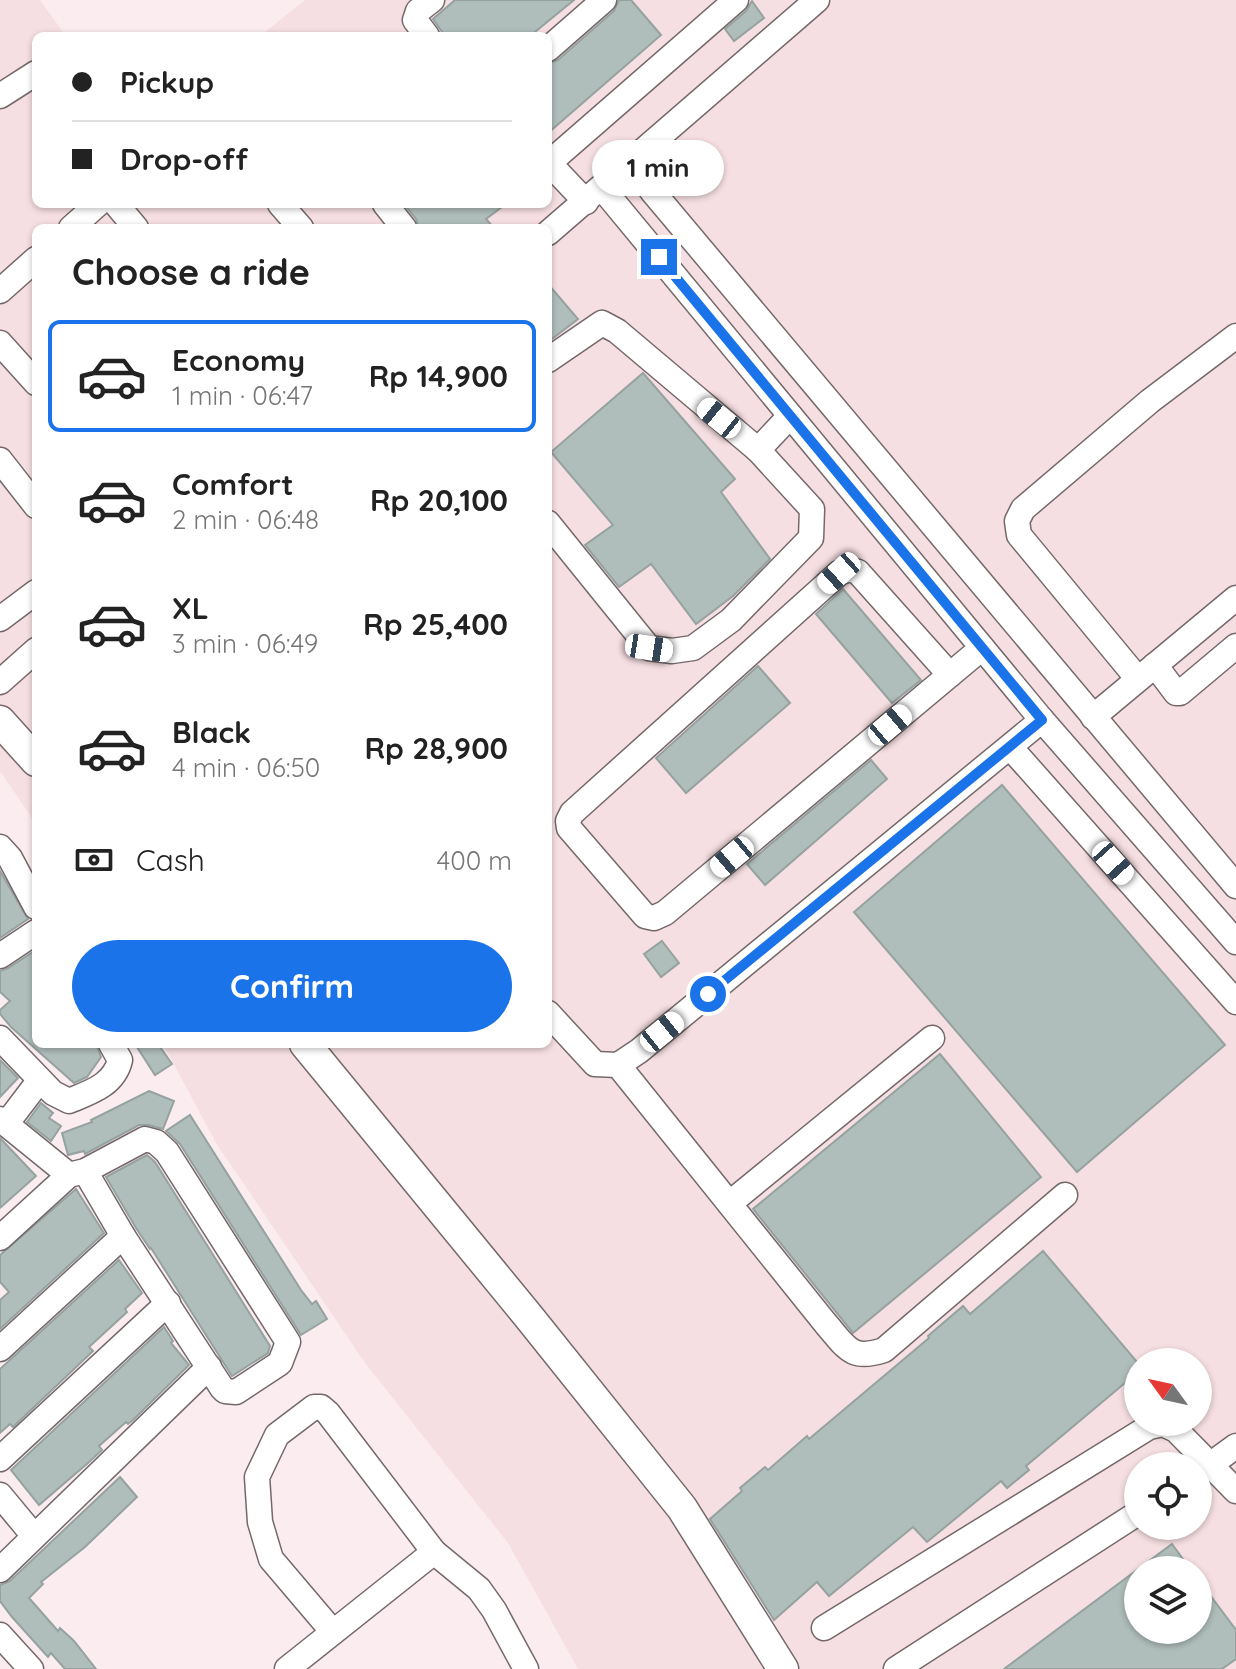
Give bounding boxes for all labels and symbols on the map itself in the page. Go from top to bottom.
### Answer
callout: 1 min [593,141,725,197]
route end [641,239,677,275]
car [693,394,745,442]
car [813,548,865,598]
car [623,632,675,664]
car [864,700,916,750]
car [706,832,758,882]
car [1088,837,1138,889]
route start [690,976,726,1012]
car [636,1008,688,1056]
north arrow [1124,1348,1212,1436]

